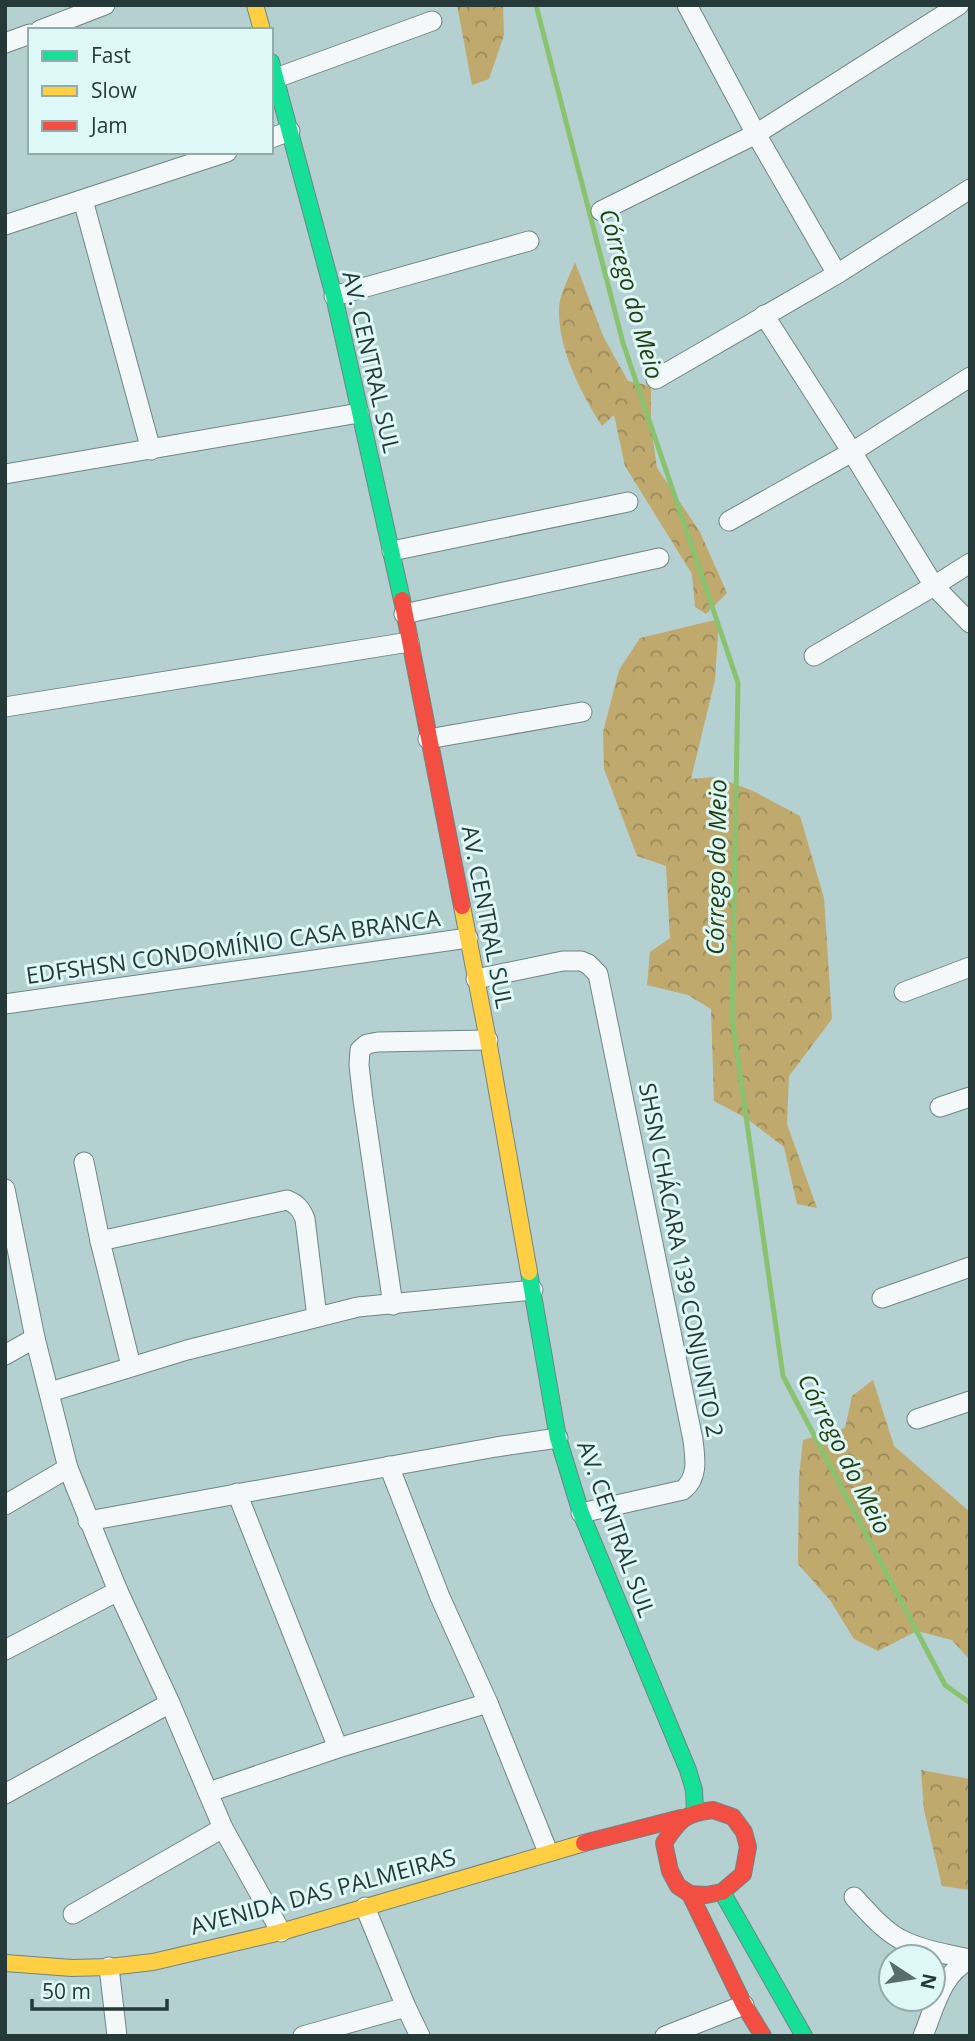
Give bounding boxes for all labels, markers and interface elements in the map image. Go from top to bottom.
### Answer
legend [28,28,273,154]
text: Fast [91,41,131,69]
text: Slow [91,76,137,104]
text: Jam [89,111,128,139]
water label: Córrego do Meio [592,204,673,383]
street label: AV. CENTRAL SUL [336,268,408,456]
water label: Córrego do Meio [697,779,734,955]
street label: AV. CENTRAL SUL [455,823,521,1011]
street label: EDFSHSN CONDOMÍNIO CASA BRANCA [24,901,442,991]
street label: SHSN CHÁCARA 139 CONJUNTO 2 [632,1080,732,1440]
water label: Córrego do Meio [791,1367,900,1539]
street label: AV. CENTRAL SUL [570,1436,664,1621]
street label: AVENIDA DAS PALMEIRAS [187,1840,459,1942]
north arrow [877,1943,947,2013]
scale bar [32,1968,166,2012]
text: N [914,1971,943,1992]
text: 50 m [42,1977,91,2005]

